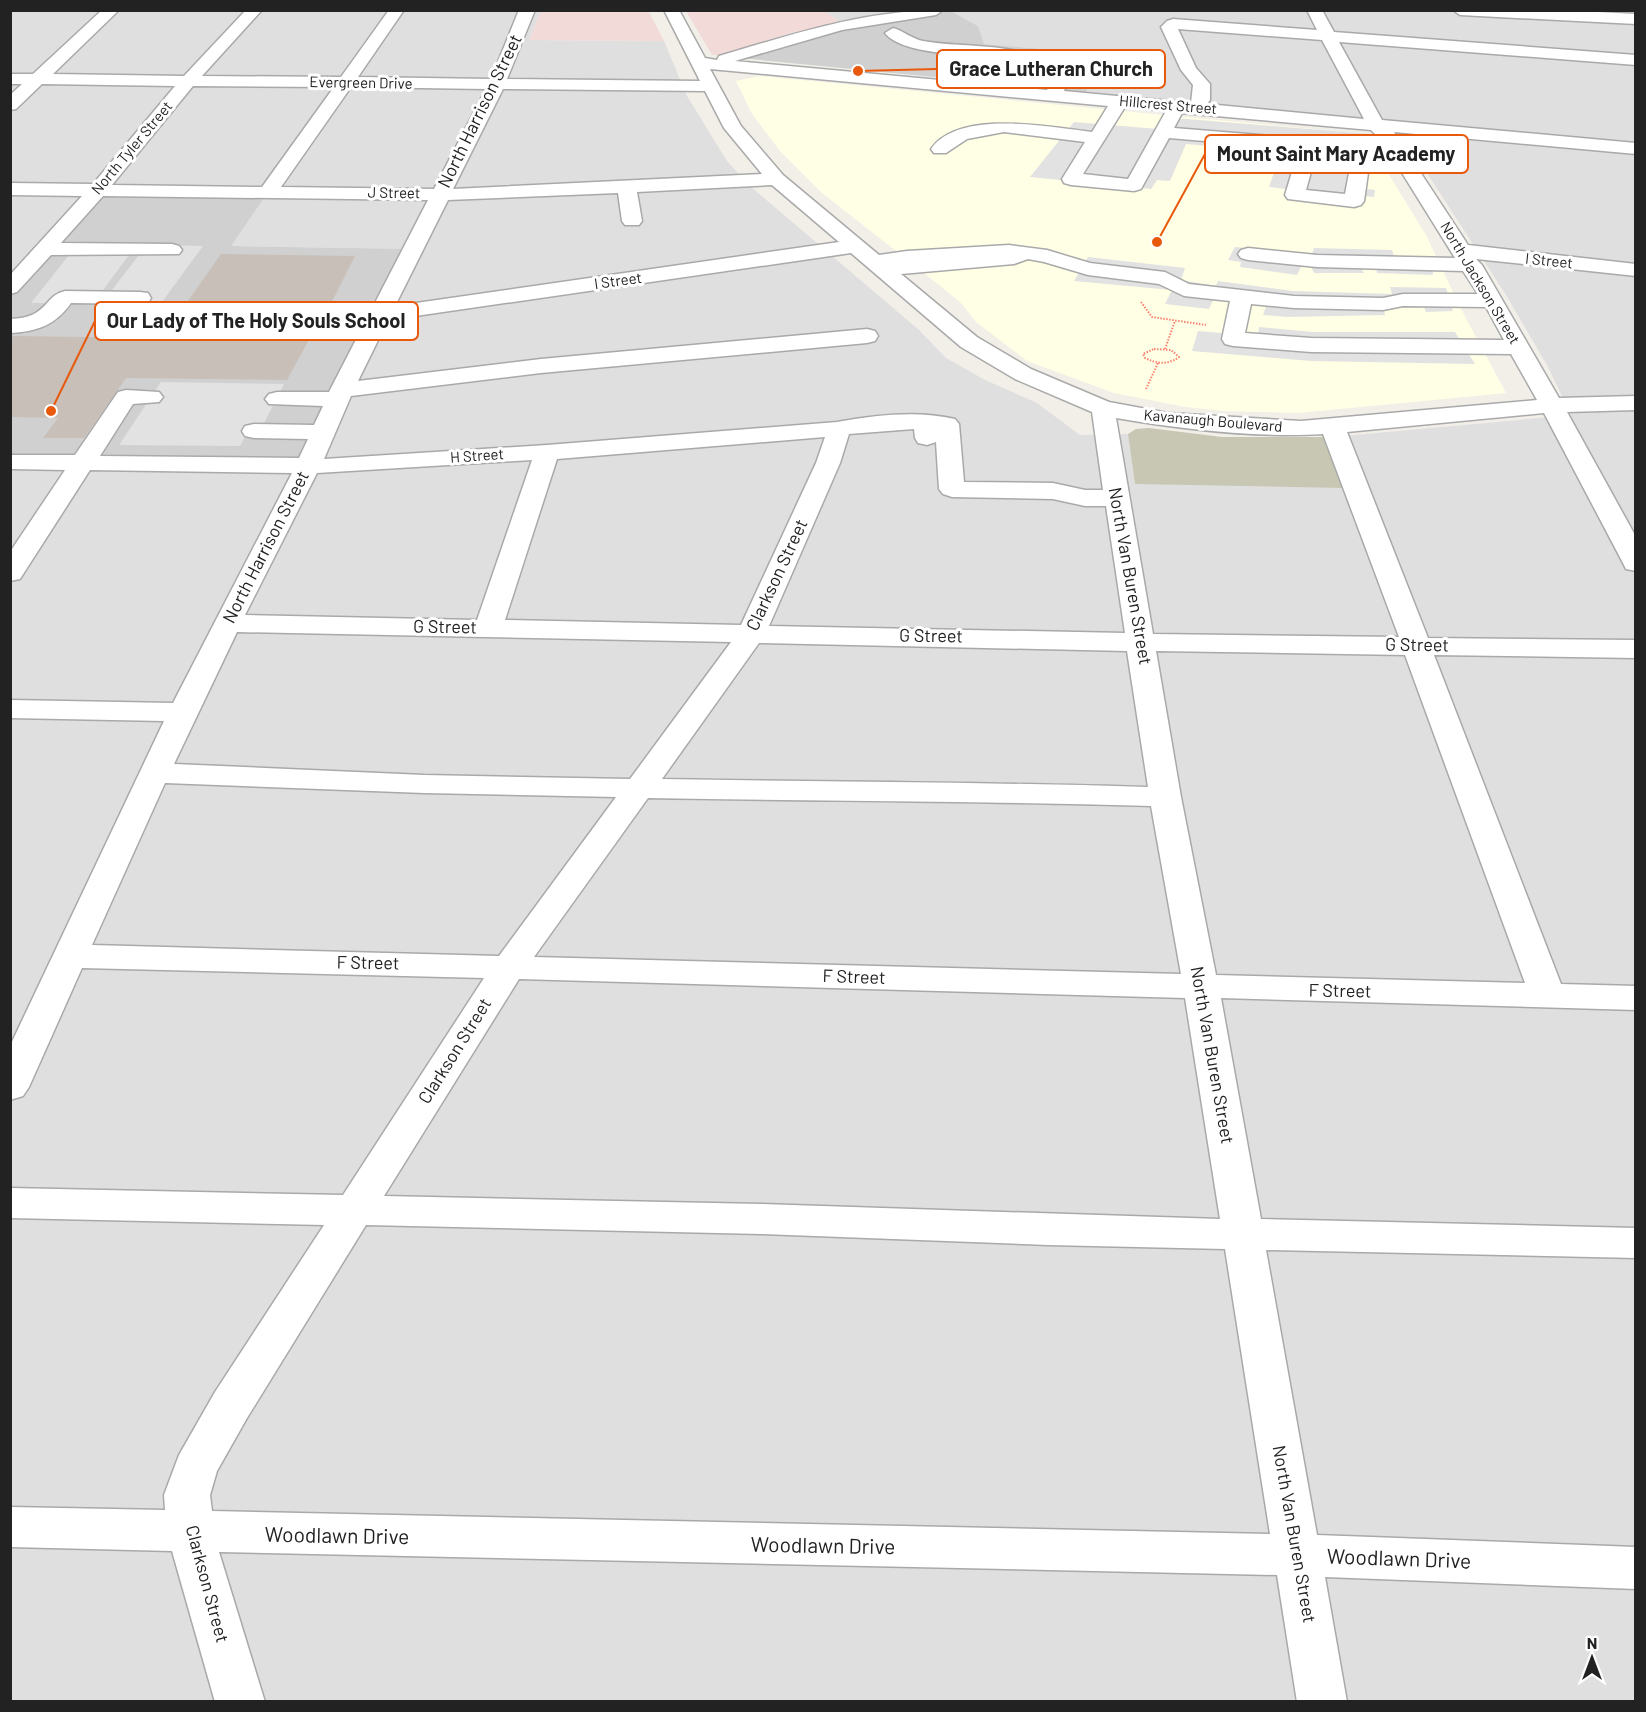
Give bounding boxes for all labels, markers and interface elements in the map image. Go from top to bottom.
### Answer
street label: North Harrison Street [432,30,526,191]
callout: Grace Lutheran Church [937,50,1165,88]
text: Grace Lutheran Church [949,56,1153,80]
street label: Evergreen Drive [309,72,413,92]
street label: Hillcrest Street [1118,91,1218,117]
street label: North Tyler Street [87,97,176,198]
callout: Mount Saint Mary Academy [1205,135,1468,173]
text: Mount Saint Mary Academy [1217,141,1455,165]
street label: J Street [368,183,420,201]
street label: North Jackson Street [1437,218,1525,347]
street label: I Street [1524,249,1574,271]
street label: I Street [593,268,643,292]
callout: Our Lady of The Holy Souls School [95,302,418,340]
text: Our Lady of The Holy Souls School [107,308,405,332]
street label: Kavanaugh Boulevard [1143,405,1283,435]
street label: H Street [449,444,504,466]
street label: North Harrison Street [217,467,313,626]
street label: North Van Buren Street [1105,485,1157,666]
street label: Clarkson Street [741,515,812,634]
street label: G Street [413,614,477,638]
street label: G Street [899,623,963,647]
street label: G Street [1385,632,1449,656]
street label: F Street [336,950,400,974]
street label: F Street [822,964,886,988]
street label: North Van Buren Street [1187,964,1239,1145]
street label: F Street [1308,978,1372,1002]
street label: Clarkson Street [413,993,495,1107]
street label: North Van Buren Street [1269,1443,1321,1624]
street label: Woodlawn Drive [264,1521,410,1548]
street label: Clarkson Street [182,1523,234,1645]
street label: Woodlawn Drive [750,1531,896,1558]
street label: Woodlawn Drive [1326,1542,1472,1573]
north arrow [1562,1628,1622,1688]
text: N [1587,1633,1597,1652]

